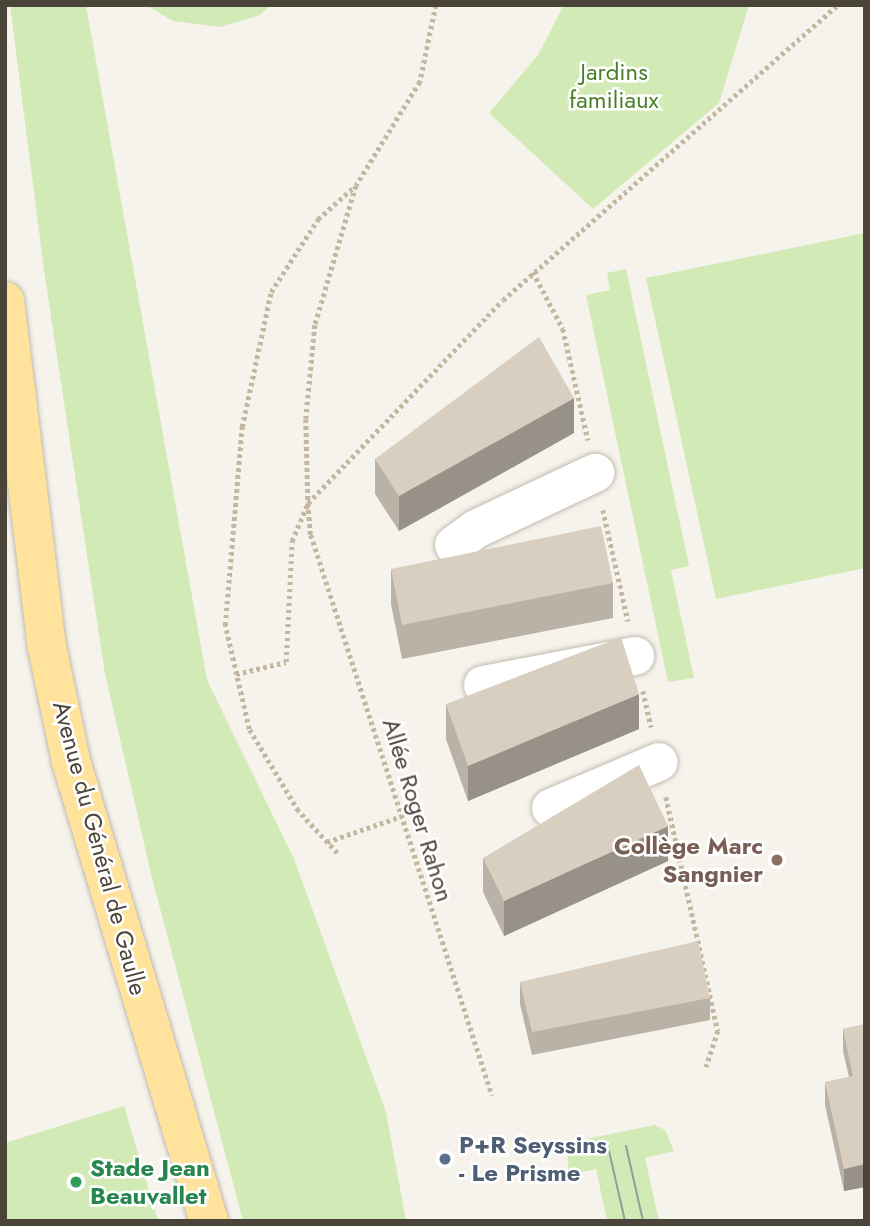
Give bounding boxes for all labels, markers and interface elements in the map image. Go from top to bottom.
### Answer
park label: Jardins familiaux [569,58,659,114]
street label: Avenue du Général de Gaulle [47,698,153,998]
street label: Allée Roger Rahon [376,715,460,905]
place label: Collège Marc Sangnier [614,832,763,888]
marker: Collège Marc Sangnier [769,852,785,868]
place label: P+R Seyssins - Le Prisme [459,1131,607,1187]
marker: P+R Seyssins - Le Prisme [437,1151,453,1167]
place label: Stade Jean Beauvallet [90,1154,210,1210]
marker: Stade Jean Beauvallet [68,1174,84,1190]

